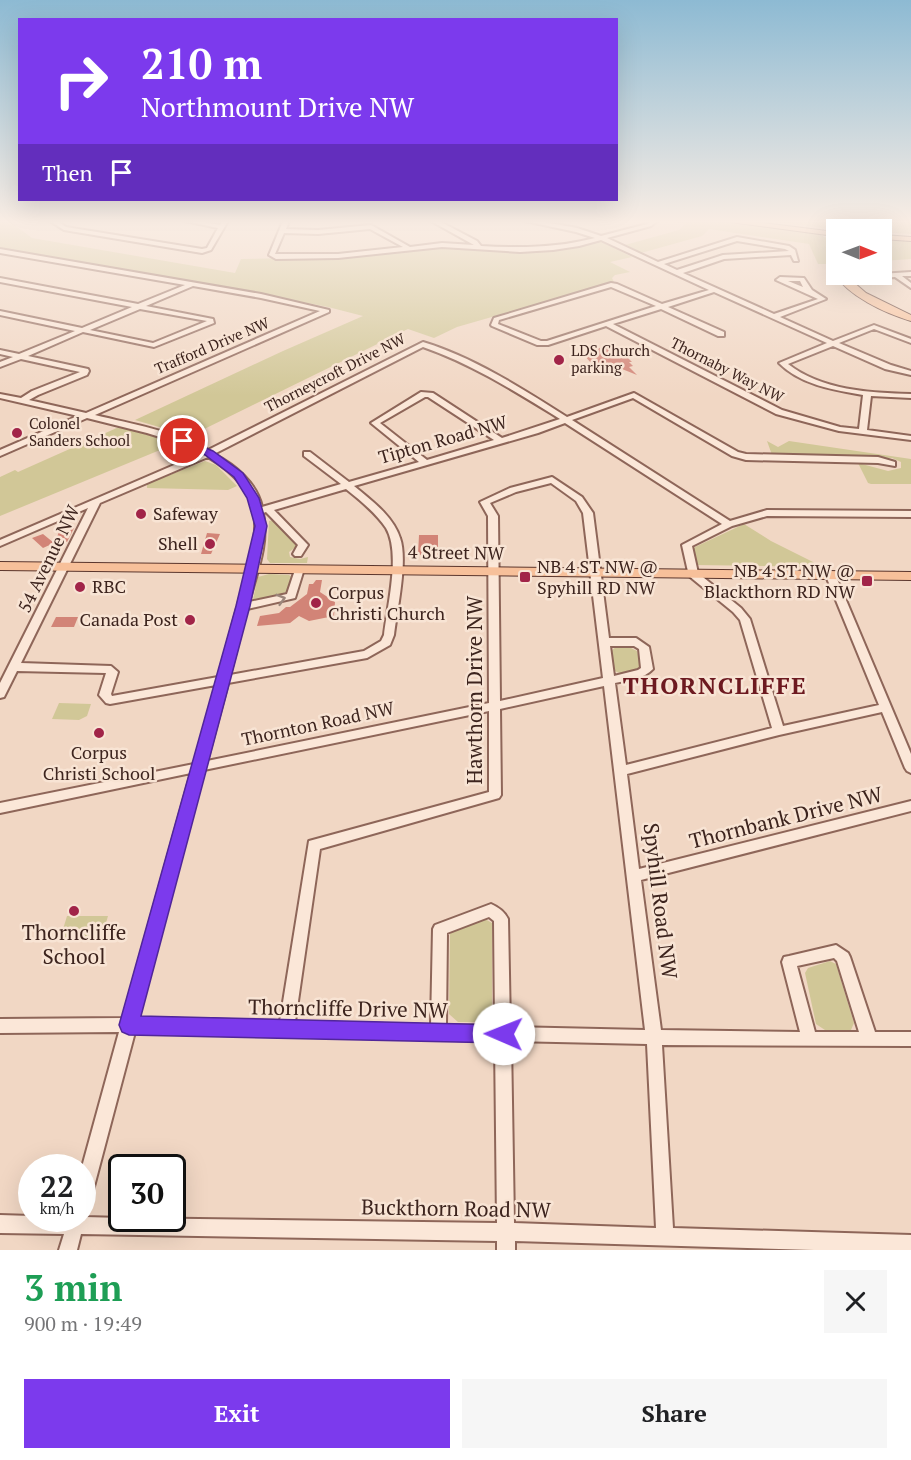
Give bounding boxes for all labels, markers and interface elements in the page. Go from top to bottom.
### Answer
text: 210 m [141,35,262,91]
icon: right [42,42,120,120]
text: Northmount Drive NW [141,89,414,125]
icon: arrive [105,156,138,189]
text: Then [42,158,93,187]
north arrow [826,219,892,285]
map controls [826,219,892,285]
street label: Trafford Drive NW [151,312,273,378]
street label: Thorneycroft Drive NW [261,328,409,416]
street label: Thornaby Way NW [667,332,788,407]
place label: LDS Church parking [571,340,650,377]
marker: LDS Church parking [552,353,566,367]
street label: Tipton Road NW [376,409,510,469]
place label: Colonel Sanders School [29,413,130,450]
pin [157,415,208,466]
icon: arrive [166,424,199,457]
marker: Colonel Sanders School [10,426,24,440]
street label: 54 Avenue NW [12,501,85,616]
place label: Safeway [153,501,219,525]
marker: Safeway [134,507,148,521]
place label: Shell [158,531,198,555]
marker: Shell [203,537,217,551]
street label: 4 Street NW [408,539,505,565]
place label: NB 4 ST NW @ Spyhill RD NW [537,554,658,599]
place label: NB 4 ST NW @ Blackthorn RD NW [704,558,855,603]
marker: NB 4 ST NW @ Spyhill RD NW [518,570,532,584]
place label: RBC [92,574,126,598]
marker: NB 4 ST NW @ Blackthorn RD NW [860,574,874,588]
marker: RBC [73,580,87,594]
place label: Corpus Christi Church [328,580,446,625]
one-way arrow [275,594,286,606]
street label: Hawthorn Drive NW [460,595,488,784]
marker: Corpus Christi Church [309,596,323,610]
place label: Canada Post [79,607,178,631]
marker: Canada Post [183,613,197,627]
district label: THORNCLIFFE [623,669,807,701]
street label: Thornton Road NW [239,695,397,751]
marker: Corpus Christi School [92,726,106,740]
place label: Corpus Christi School [43,740,155,785]
street label: Thornbank Drive NW [686,779,886,855]
street label: Spyhill Road NW [638,821,684,981]
marker: Thorncliffe School [67,904,81,918]
place label: Thorncliffe School [22,918,126,970]
street label: Thorncliffe Drive NW [248,992,448,1024]
position arrow [472,1002,536,1066]
speed limit sign: 30 [108,1154,186,1232]
text: 22 [40,1166,74,1206]
street label: Buckthorn Road NW [361,1192,552,1224]
text: km/h [40,1198,74,1218]
text: 3 min [24,1264,122,1311]
button: close [824,1270,887,1333]
text: 900 m · 19:49 [24,1310,142,1337]
button: Exit [24,1379,450,1448]
button: Share [462,1379,887,1448]

